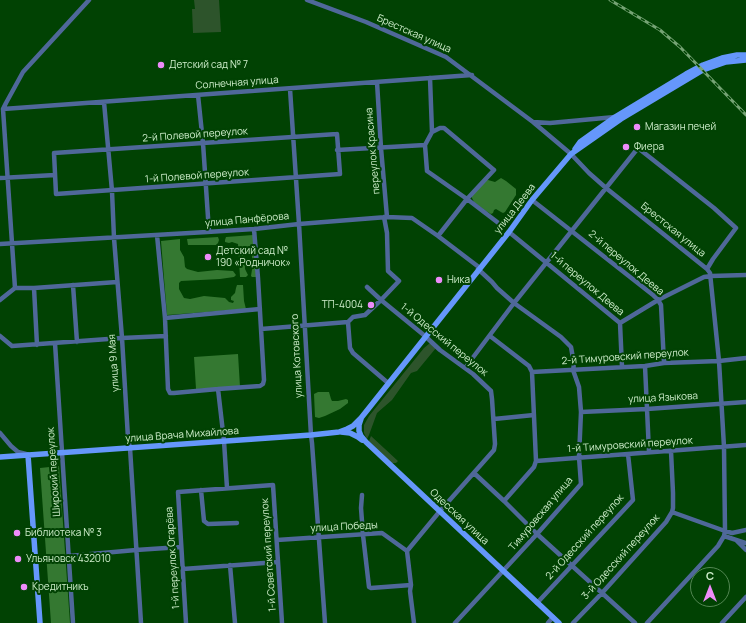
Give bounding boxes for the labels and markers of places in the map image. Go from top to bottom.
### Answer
place label: Детский сад № 7 [169,59,248,71]
marker: Детский сад № 7 [156,60,166,70]
place label: Магазин печей [645,121,716,133]
marker: Магазин печей [632,122,642,132]
place label: Фиера [634,141,664,153]
marker: Фиера [621,142,631,152]
place label: Детский сад № 190 «Родничок» [216,245,291,268]
marker: Детский сад № 190 «Родничок» [203,252,213,262]
place label: Ника [447,274,470,286]
marker: Ника [434,275,444,285]
place label: ТП-4004 [322,299,363,311]
marker: ТП-4004 [366,300,376,310]
place label: Библиотека № 3 [25,527,102,539]
marker: Библиотека № 3 [12,528,22,538]
place label: Ульяновск 432010 [26,553,111,565]
marker: Ульяновск 432010 [13,554,23,564]
place label: Кредитникъ [32,581,89,593]
marker: Кредитникъ [19,582,29,592]

